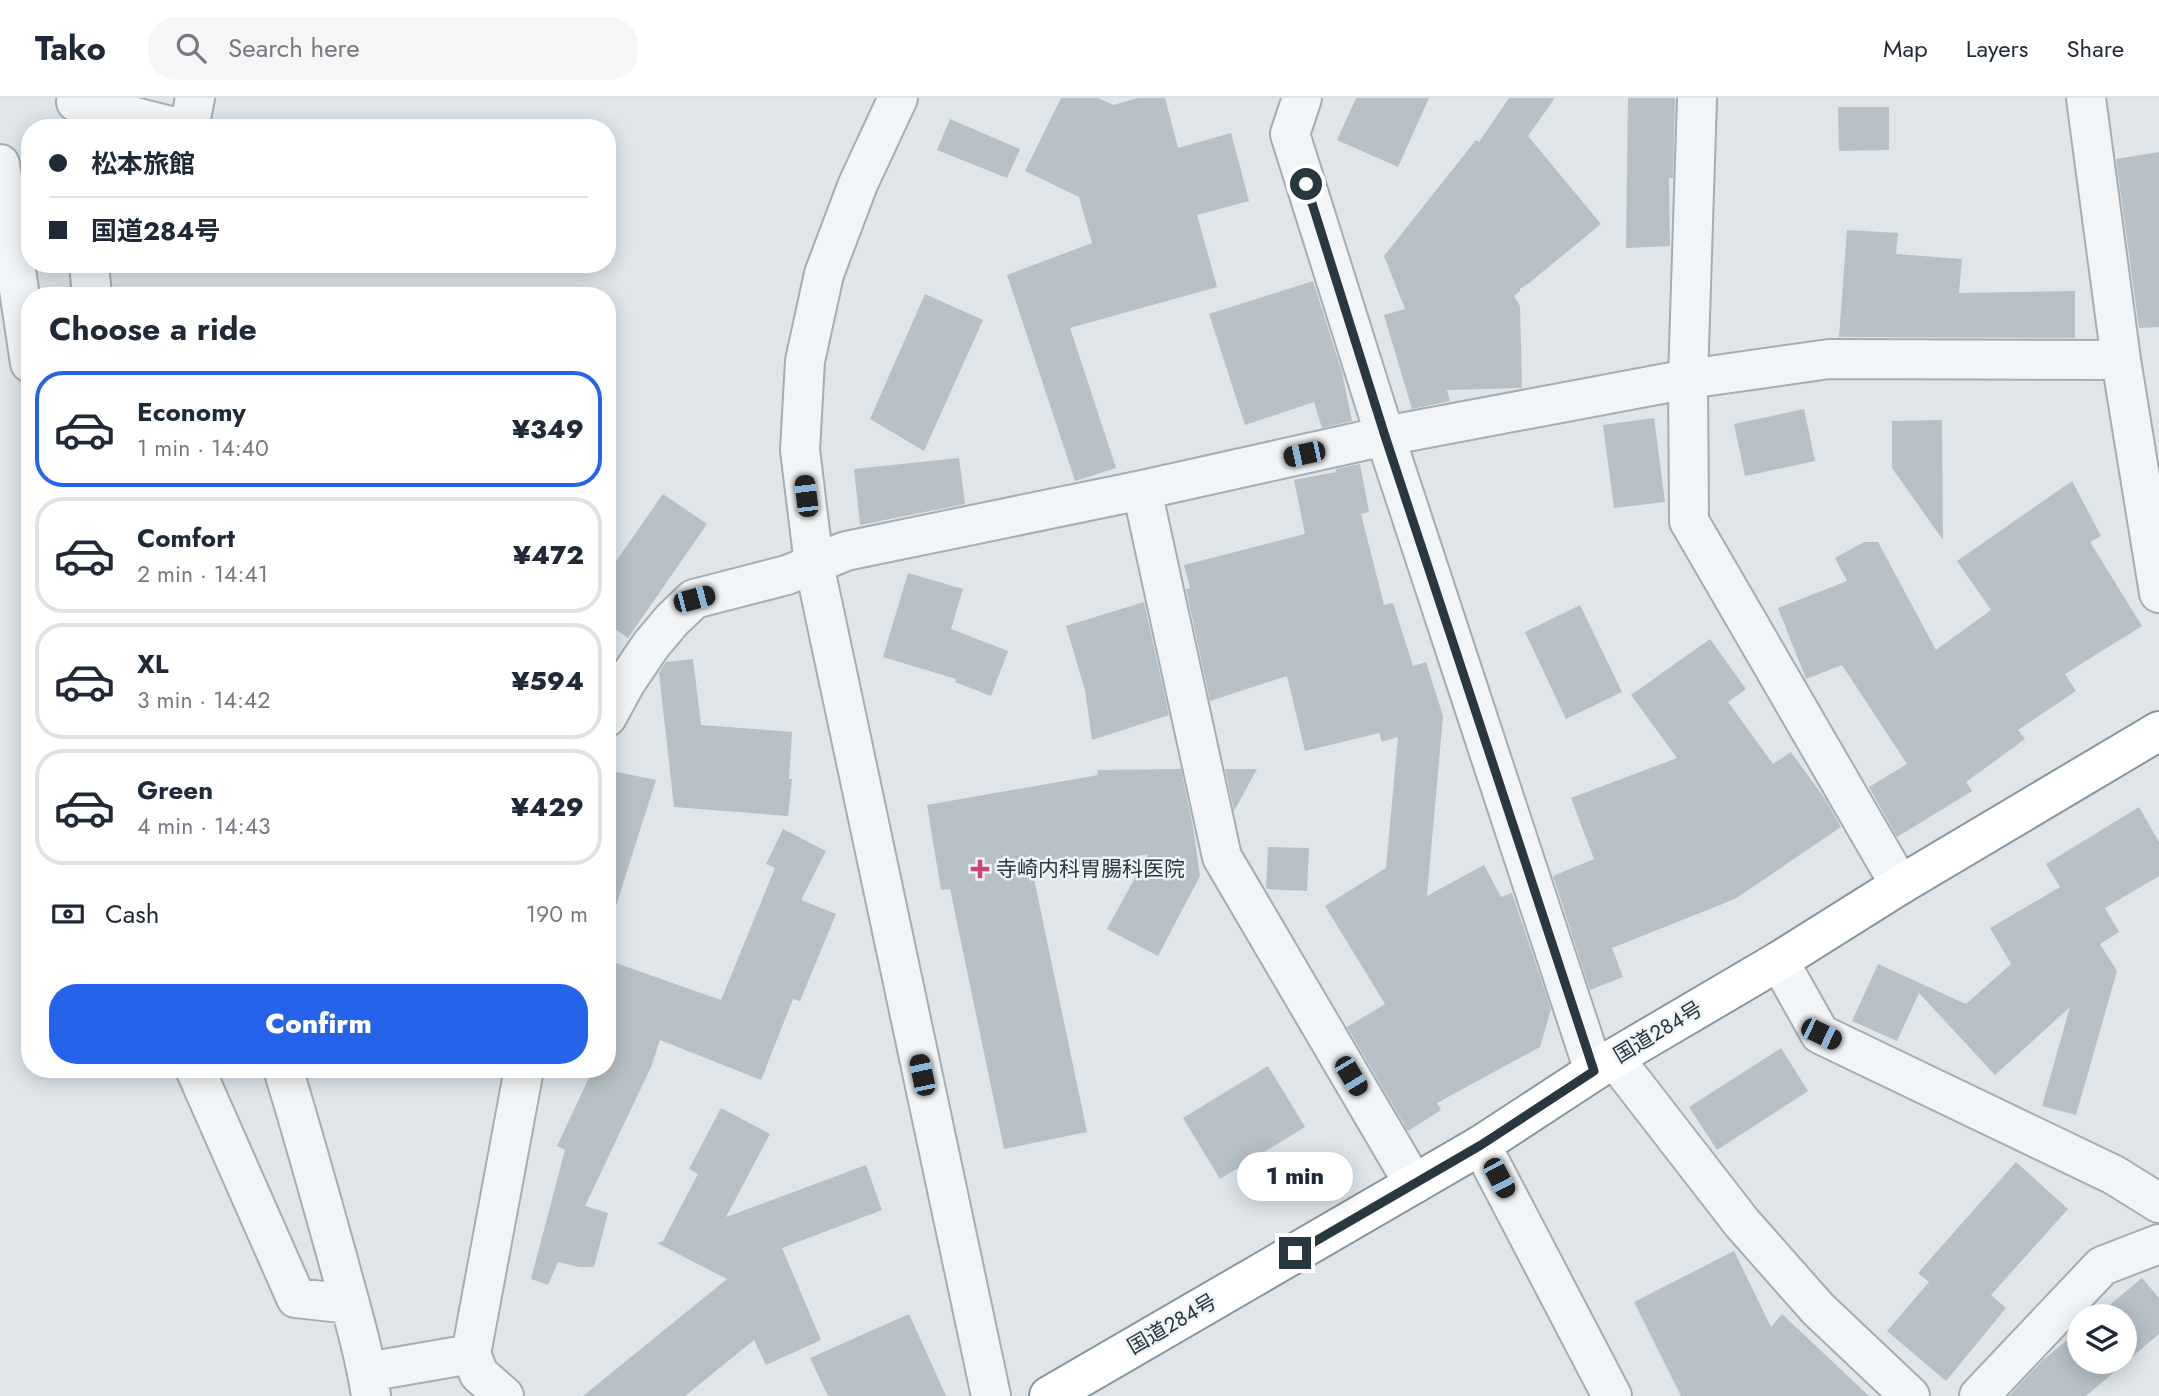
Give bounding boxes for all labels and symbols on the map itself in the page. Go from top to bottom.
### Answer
route start [1290,168,1322,200]
car [1282,439,1327,469]
car [794,474,819,518]
car [671,583,718,615]
place label: 寺崎内科胃腸科医院 [996,854,1185,884]
marker: 寺崎内科胃腸科医院 [970,859,990,879]
street label: 国道284号 [1608,994,1708,1070]
car [1798,1015,1845,1053]
car [908,1052,937,1098]
car [1332,1053,1371,1099]
callout: 1 min [1237,1152,1353,1200]
car [1480,1155,1519,1201]
route end [1279,1237,1311,1269]
street label: 国道284号 [1122,1286,1222,1362]

